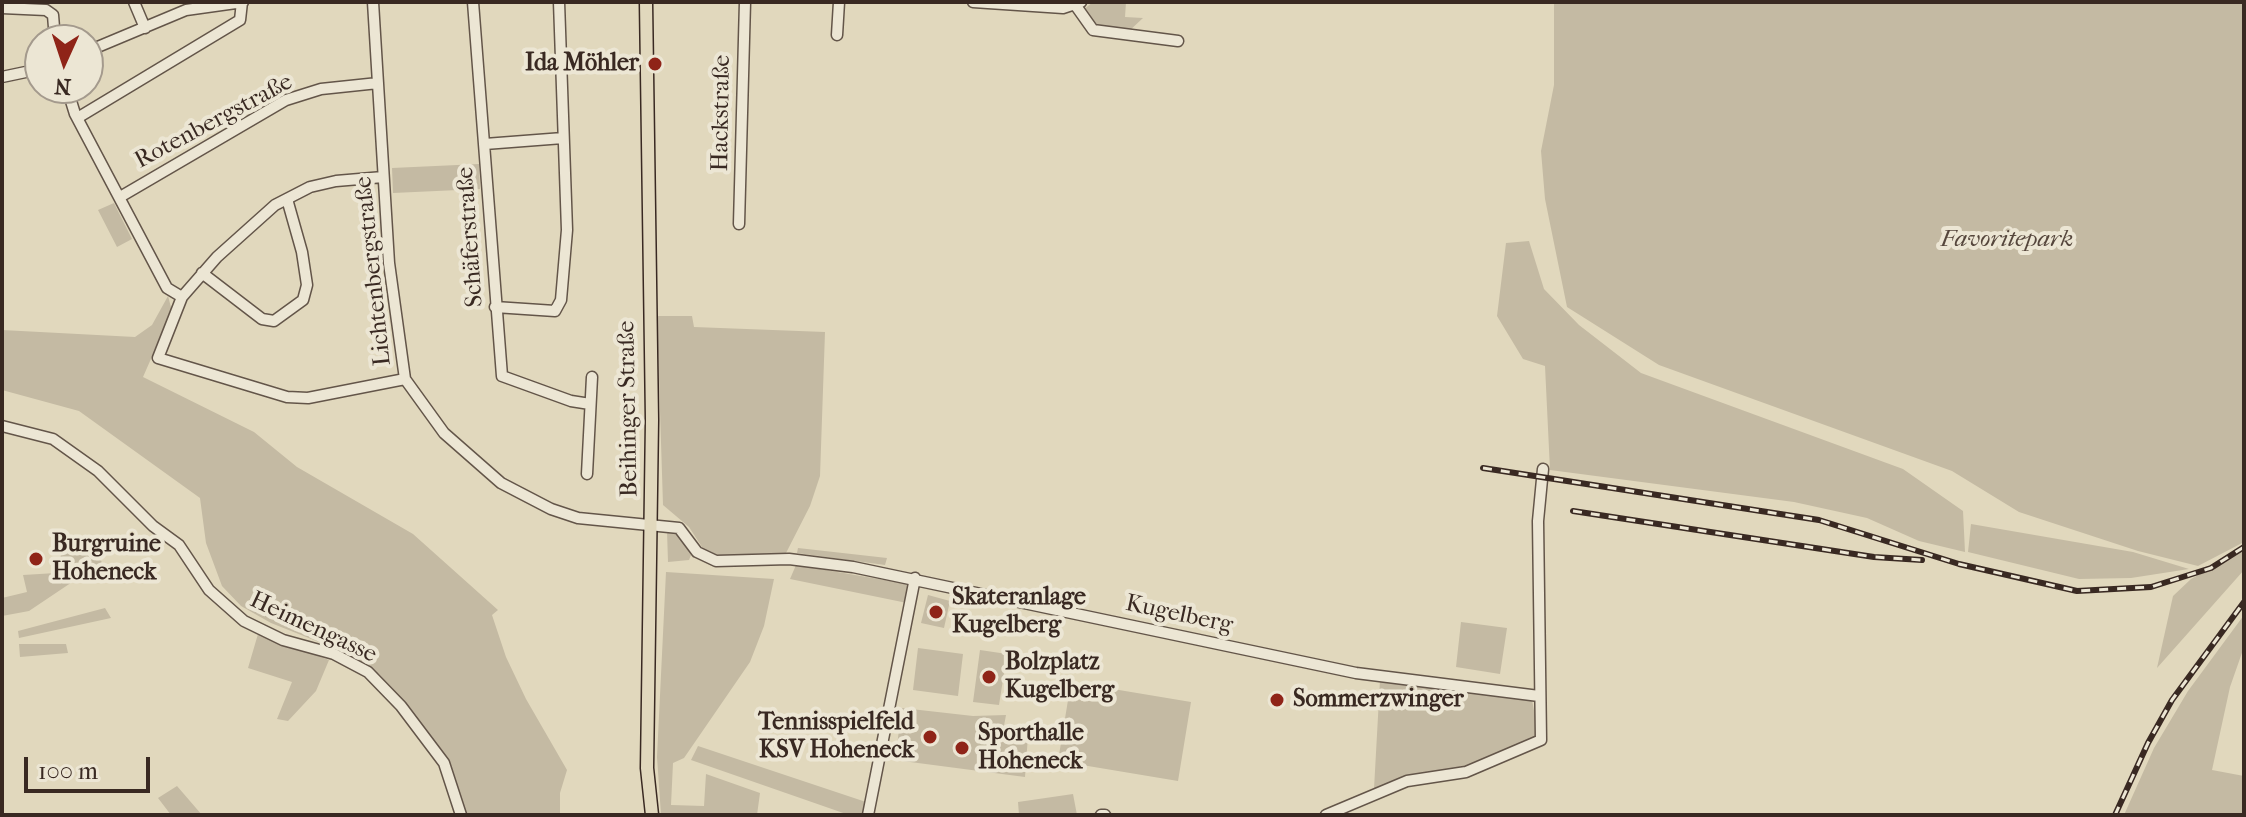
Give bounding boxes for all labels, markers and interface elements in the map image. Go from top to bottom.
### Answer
north arrow [24,24,104,104]
place label: Ida Möhler [525,50,639,78]
street label: Hackstraße [707,54,737,172]
marker: Ida Möhler [646,55,664,73]
street label: Rotenbergstraße [130,68,298,176]
text: N [54,73,72,99]
street label: Schäferstraße [452,166,490,308]
street label: Lichtenbergstraße [350,175,398,367]
park label: Favoritepark [1941,226,2073,254]
street label: Beihinger Straße [613,321,645,497]
place label: Burgruine Hoheneck [52,531,161,587]
marker: Burgruine Hoheneck [27,550,45,568]
place label: Skateranlage Kugelberg [952,584,1086,640]
street label: Heimengasse [245,586,381,670]
street label: Kugelberg [1123,590,1235,640]
marker: Skateranlage Kugelberg [927,603,945,621]
place label: Bolzplatz Kugelberg [1005,649,1114,705]
marker: Bolzplatz Kugelberg [980,668,998,686]
place label: Sommerzwinger [1293,686,1464,714]
marker: Sommerzwinger [1268,691,1286,709]
place label: Tennisspielfeld KSV Hoheneck [758,709,914,765]
place label: Sporthalle Hoheneck [978,720,1084,776]
marker: Tennisspielfeld KSV Hoheneck [921,728,939,746]
marker: Sporthalle Hoheneck [953,739,971,757]
scale bar [28,741,154,791]
text: 100 m [38,757,98,785]

